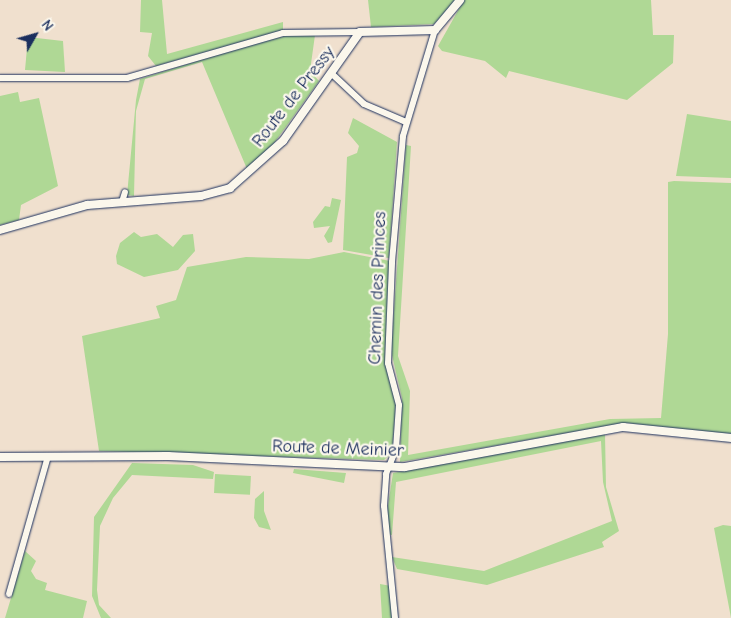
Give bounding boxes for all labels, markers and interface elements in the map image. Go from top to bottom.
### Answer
north arrow [10,10,60,60]
text: N [38,17,57,34]
street label: Route de Pressy [248,42,340,152]
street label: Chemin des Princes [365,211,391,365]
street label: Route de Meinier [272,436,404,462]

